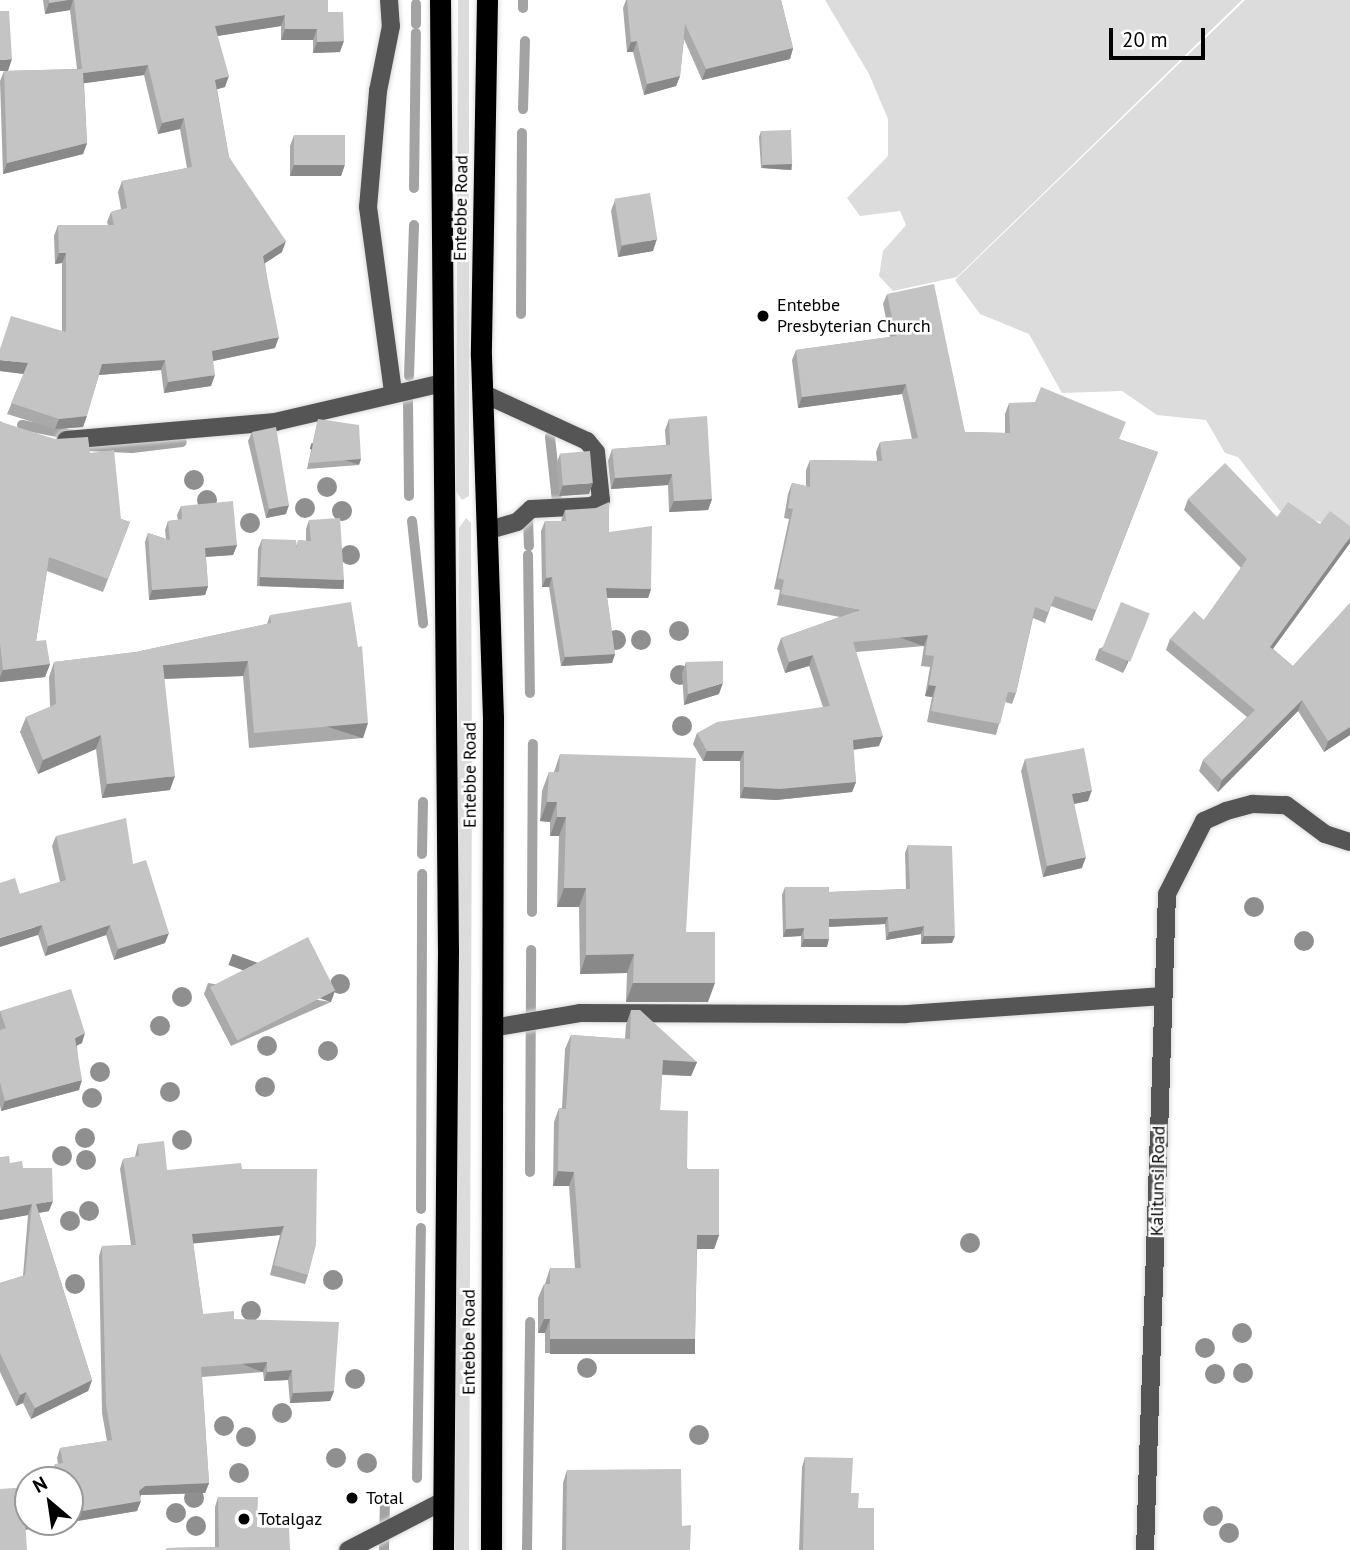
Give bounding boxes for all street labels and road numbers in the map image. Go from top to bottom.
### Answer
street label: Entebbe Road [449,155,473,261]
street label: Entebbe Road [459,722,481,828]
street label: Kalitunsi Road [1146,1126,1170,1236]
street label: Entebbe Road [458,1289,480,1395]

